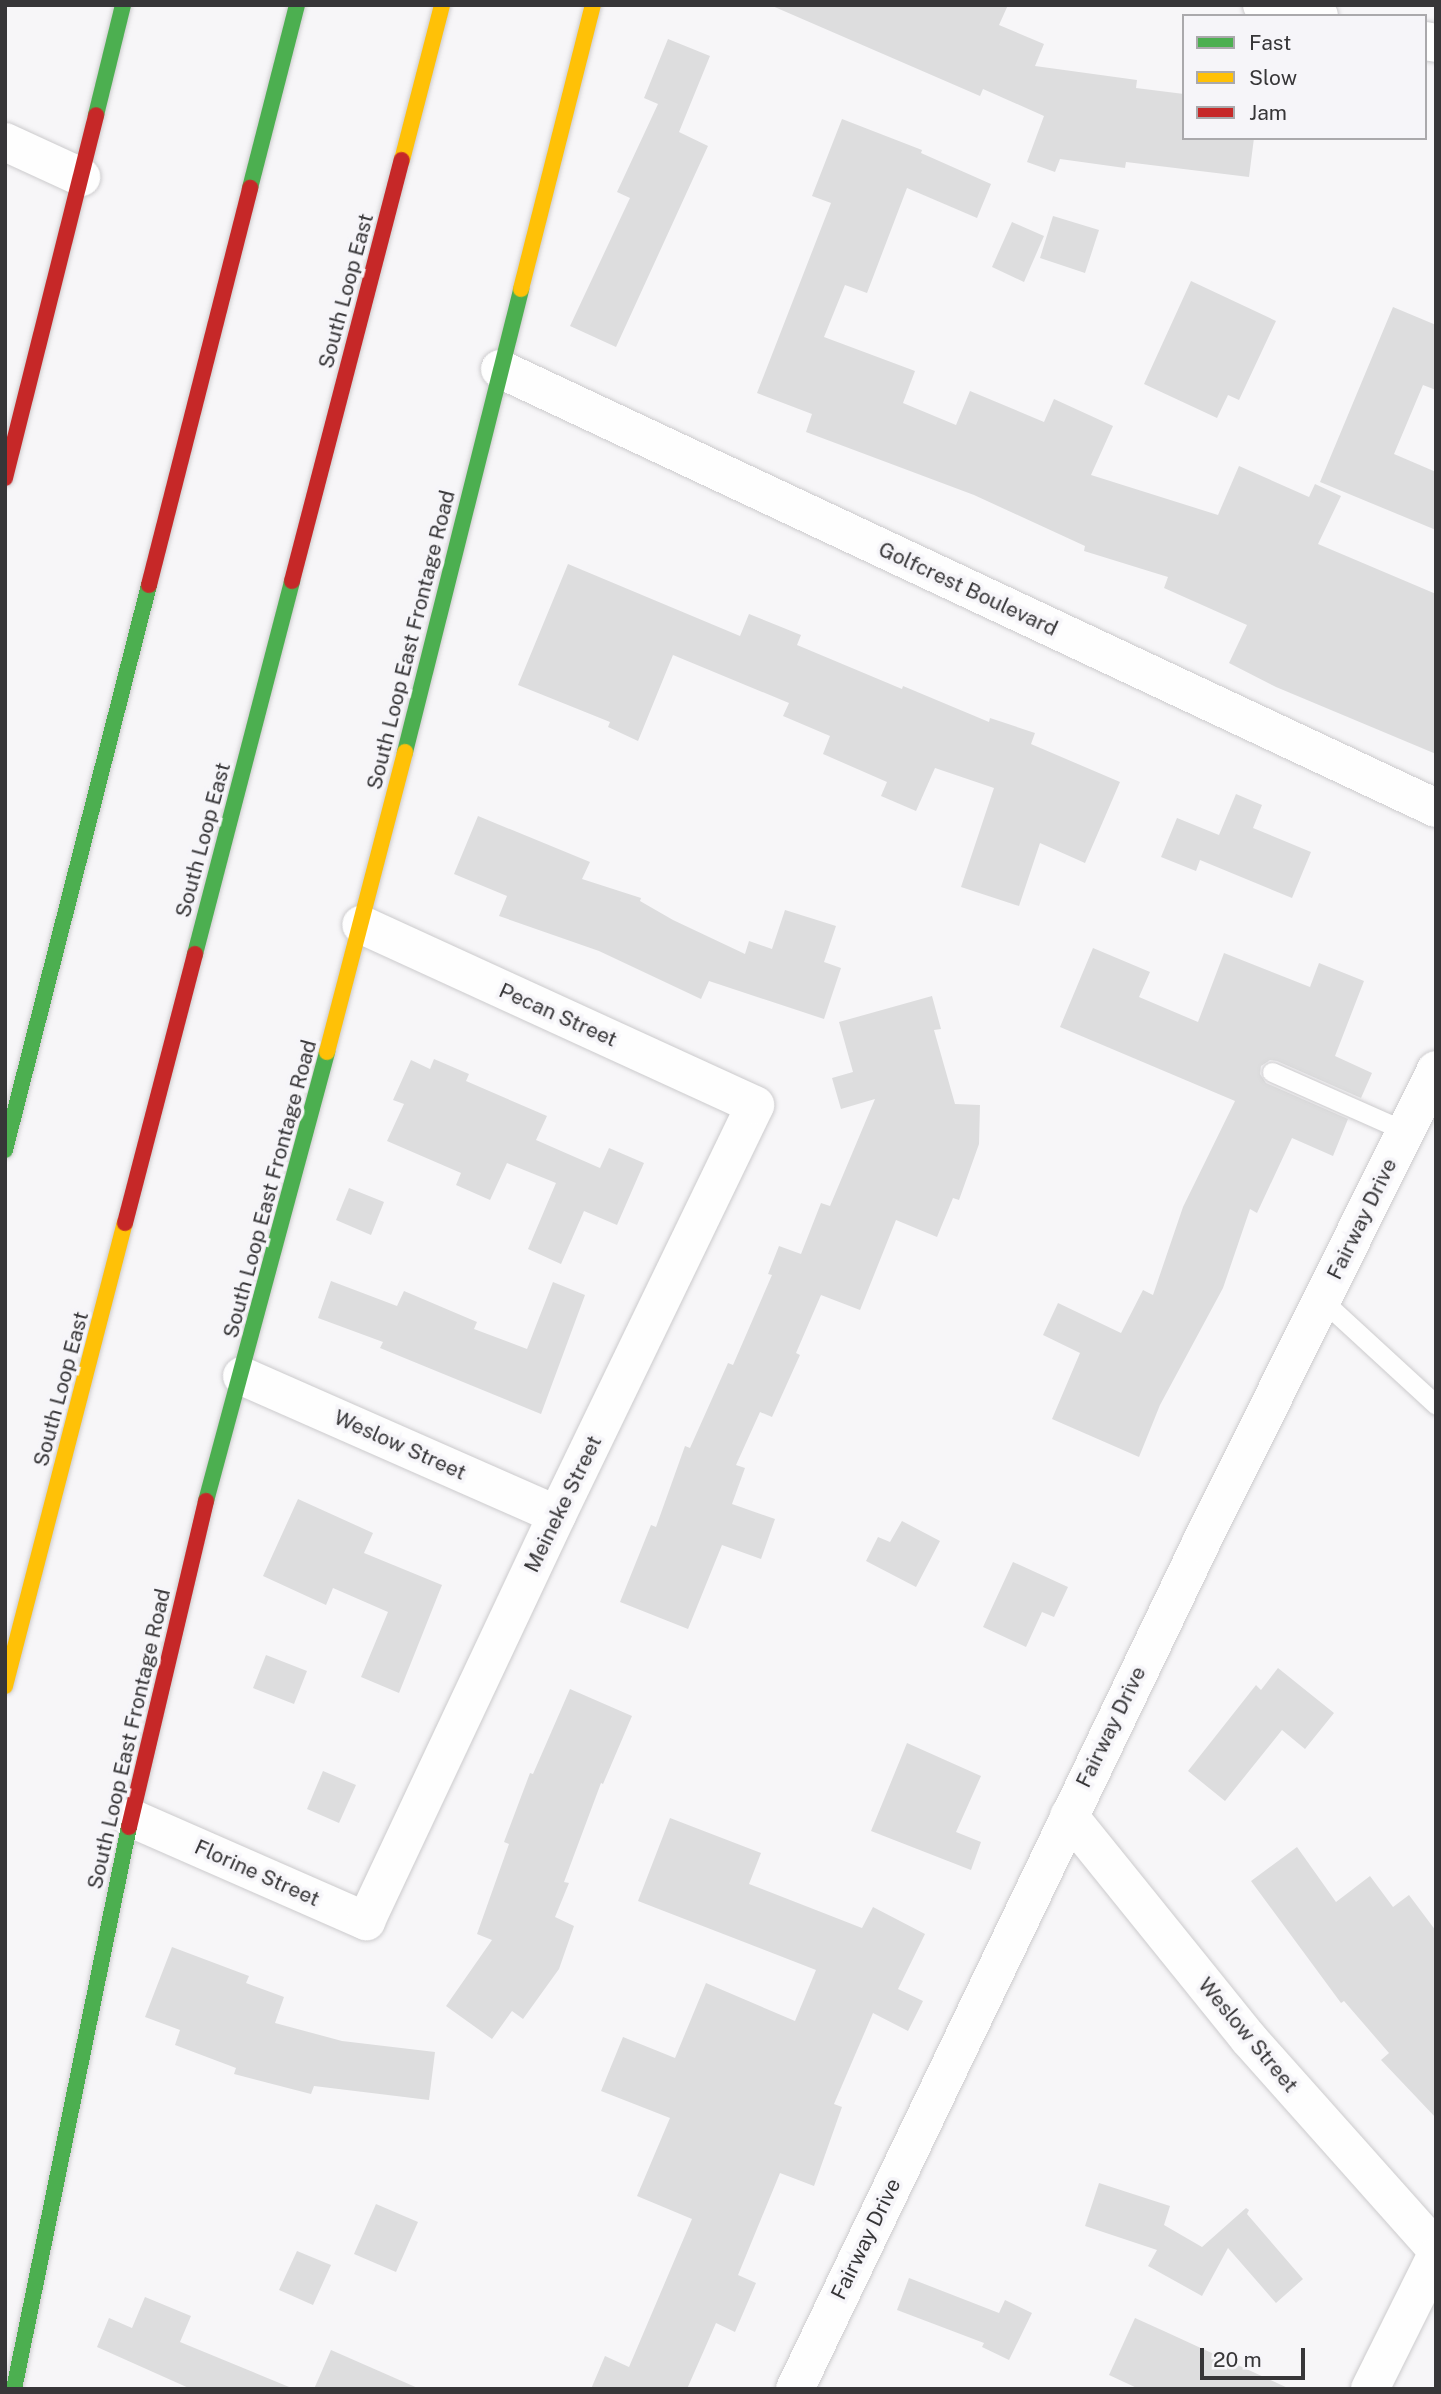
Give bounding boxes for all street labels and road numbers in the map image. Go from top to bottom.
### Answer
street label: South Loop East [313,211,379,371]
street label: South Loop East Frontage Road [362,488,460,792]
street label: Golfcrest Boulevard [875,536,1061,642]
street label: South Loop East [170,760,236,920]
street label: Pecan Street [495,978,621,1052]
street label: South Loop East Frontage Road [218,1037,322,1341]
street label: Fairway Drive [1322,1154,1402,1284]
street label: South Loop East [28,1309,94,1469]
street label: Weslow Street [330,1405,470,1485]
street label: Meineke Street [519,1431,607,1577]
street label: South Loop East Frontage Road [82,1586,176,1892]
street label: Fairway Drive [1071,1662,1151,1792]
street label: Florine Street [191,1834,323,1912]
street label: Weslow Street [1193,1973,1303,2097]
street label: Fairway Drive [826,2174,906,2304]

